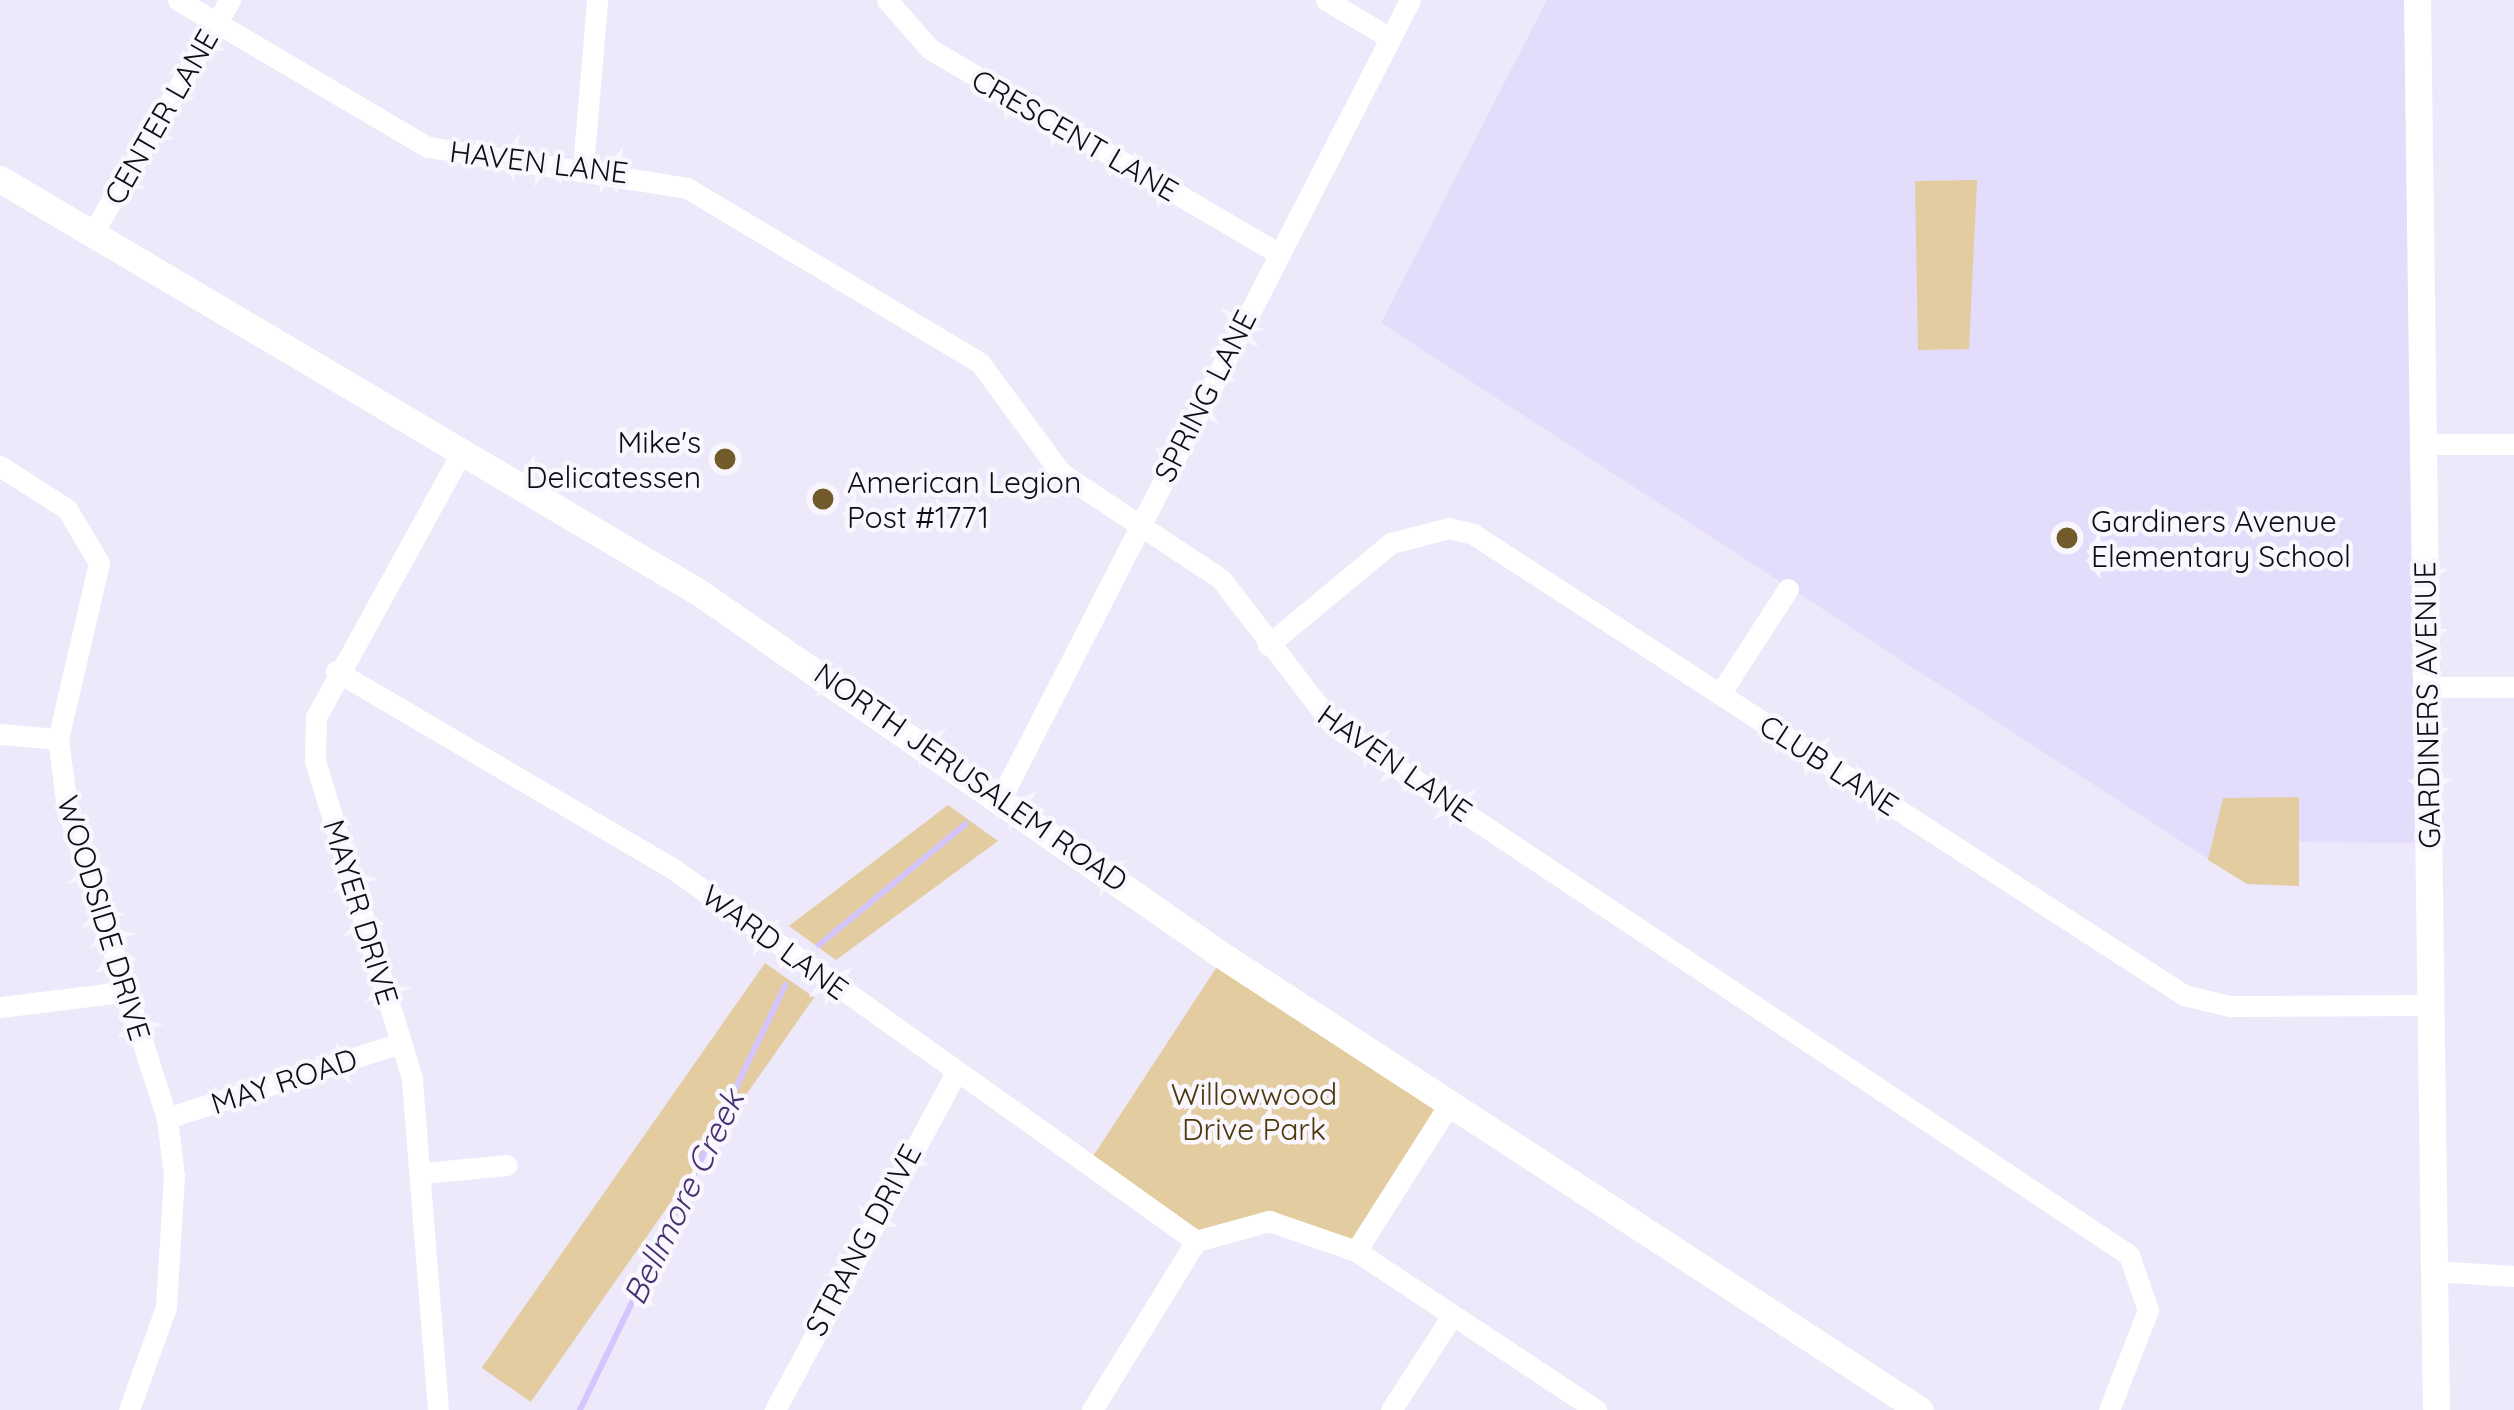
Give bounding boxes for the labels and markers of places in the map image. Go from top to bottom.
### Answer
place label: Mike's Delicatessen [526,424,701,494]
marker: Mike's Delicatessen [712,446,738,472]
place label: American Legion Post #1771 [847,464,1081,534]
marker: American Legion Post #1771 [810,486,836,512]
place label: Gardiners Avenue Elementary School [2091,503,2351,574]
marker: Gardiners Avenue Elementary School [2054,525,2080,551]

